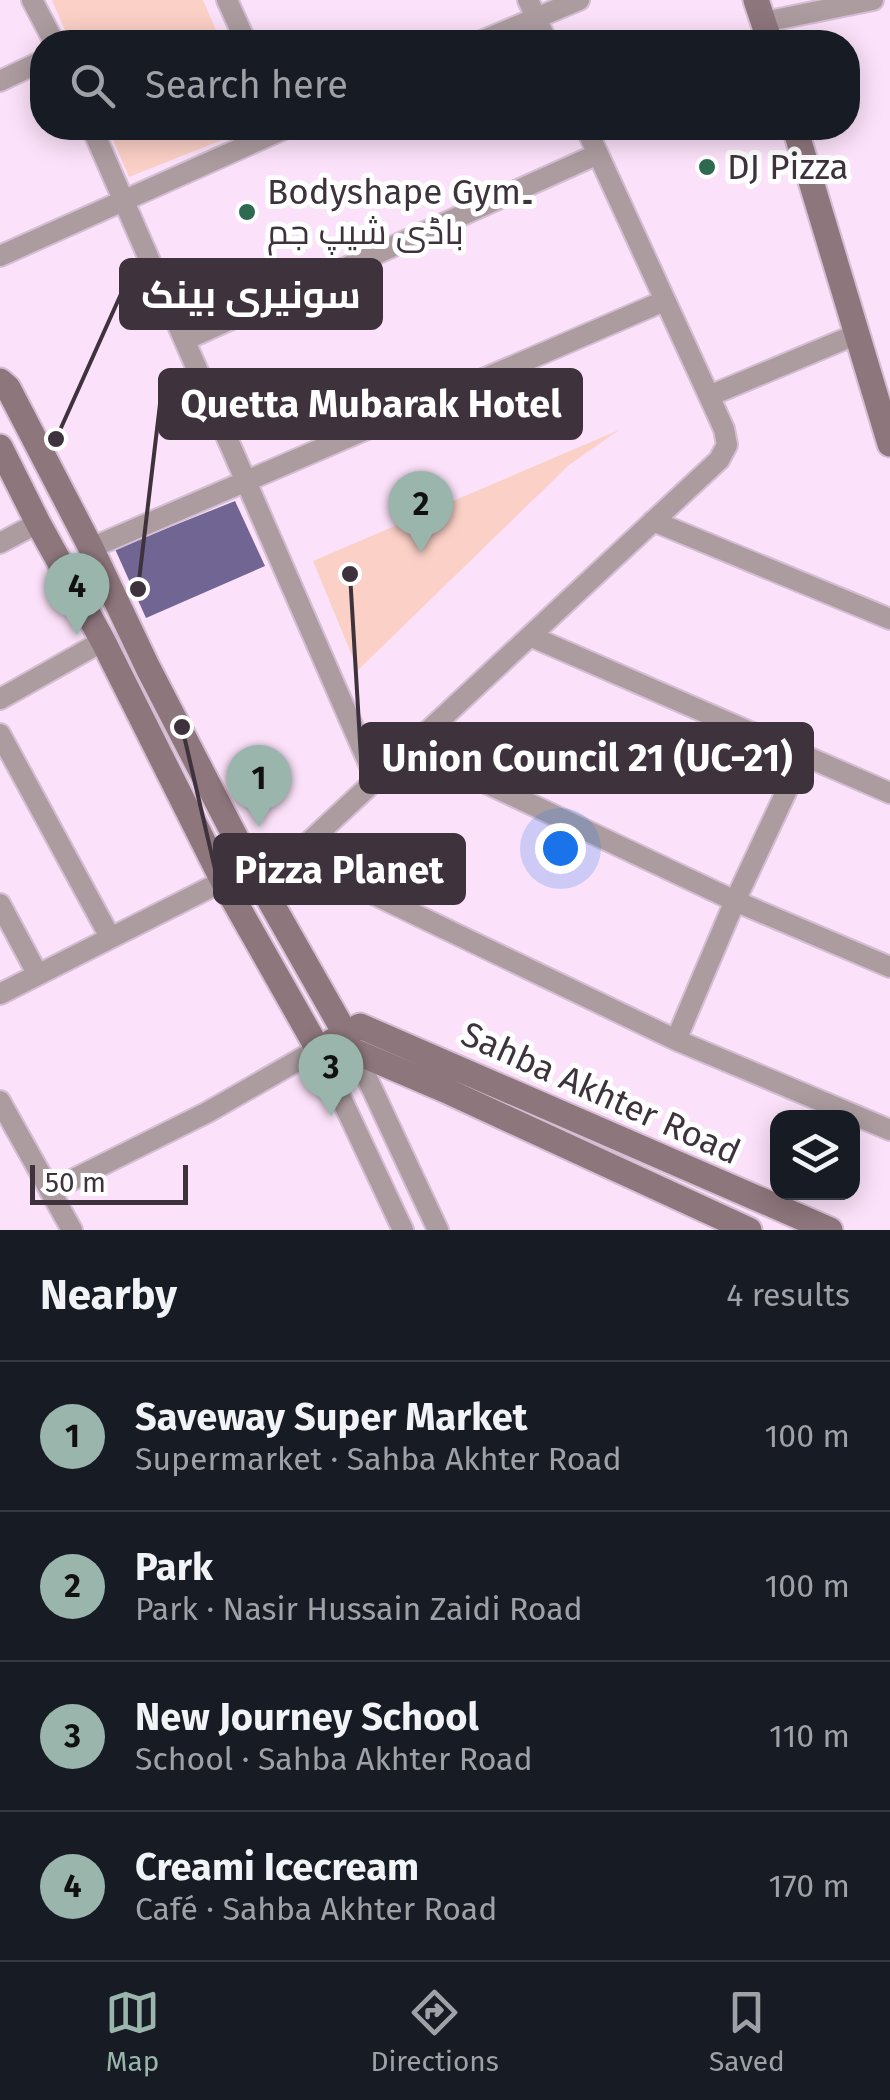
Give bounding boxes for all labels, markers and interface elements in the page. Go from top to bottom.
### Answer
search box [30,30,860,140]
icon: search [65,58,120,113]
text: Search here [145,62,348,108]
place label: DJ Pizza [727,146,849,188]
marker: DJ Pizza [696,156,718,178]
place label: Bodyshape Gym۔ باڈی شیپ جم [267,171,534,256]
marker: Bodyshape Gym۔ باڈی شیپ جم [236,201,258,223]
callout: سونیری بینک [121,260,381,328]
text: سونیری بینک [141,272,361,318]
callout: Quetta Mubarak Hotel [160,370,581,438]
text: Quetta Mubarak Hotel [181,381,562,427]
pin: 2 [388,470,454,553]
pin: 4 [44,552,110,635]
callout: Union Council 21 (UC-21) [361,724,812,792]
text: Union Council 21 (UC-21) [381,735,793,781]
pin: 1 [226,744,292,827]
your location [535,823,586,874]
callout: Pizza Planet [215,835,464,903]
text: Pizza Planet [234,847,445,893]
street label: Sahba Akhter Road [455,1013,747,1173]
pin: 3 [298,1034,364,1116]
map controls [770,1110,860,1200]
button: layers [770,1110,860,1200]
scale bar [30,1160,188,1204]
text: 50 m [45,1166,106,1199]
text: Nearby [40,1270,177,1320]
text: 4 results [726,1276,850,1314]
text: Saveway Super Market [135,1394,527,1440]
text: 1 [65,1417,80,1455]
text: 100 m [765,1417,850,1455]
text: Supermarket · Sahba Akhter Road [135,1440,622,1478]
text: Park [135,1544,213,1590]
text: 2 [64,1567,81,1605]
text: 100 m [765,1567,850,1605]
text: Park · Nasir Hussain Zaidi Road [135,1590,583,1628]
text: New Journey School [135,1694,479,1740]
text: 3 [64,1717,81,1755]
text: 110 m [769,1717,850,1755]
text: School · Sahba Akhter Road [135,1740,533,1778]
text: Creami Icecream [135,1844,419,1890]
text: 4 [63,1867,82,1905]
text: 170 m [769,1867,850,1905]
text: Café · Sahba Akhter Road [135,1890,497,1928]
tab: Map [105,1985,160,2078]
tab: Directions [370,1985,499,2078]
tab: Saved [709,1985,785,2078]

